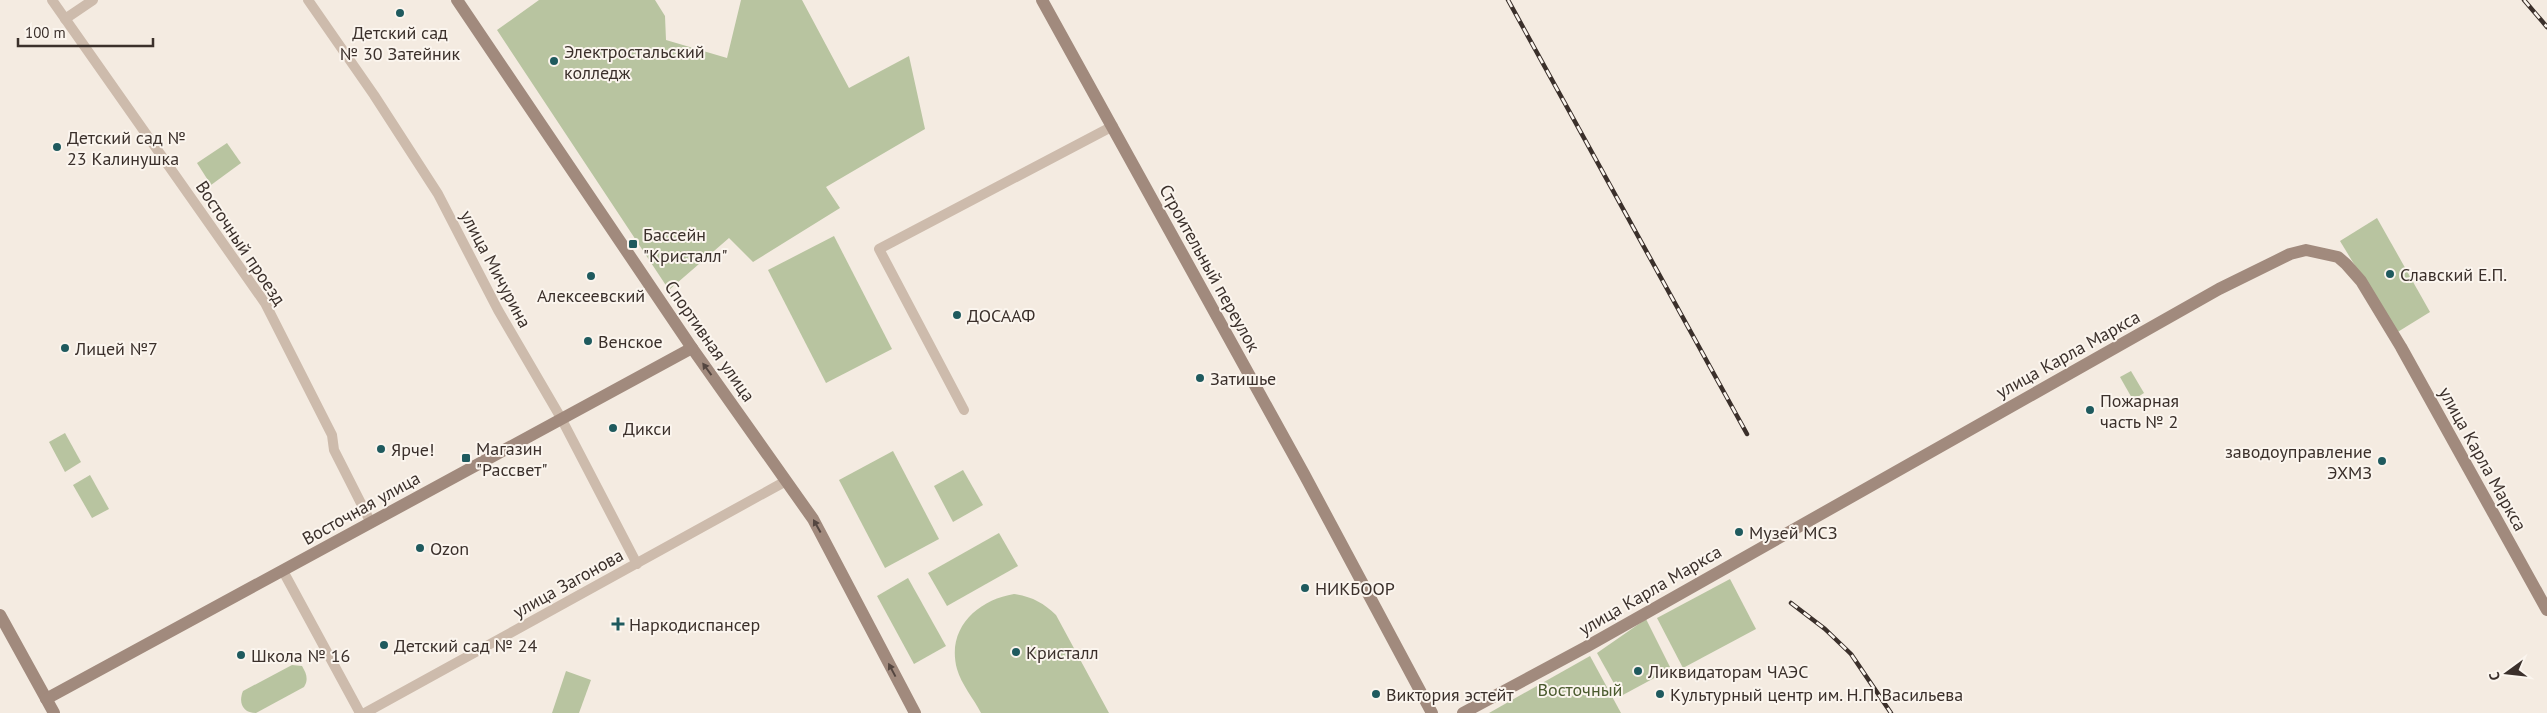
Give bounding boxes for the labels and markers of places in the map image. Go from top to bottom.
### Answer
marker: Детский сад № 30 Затейник [394,7,406,19]
place label: Детский сад № 30 Затейник [340,21,461,65]
place label: Электростальский колледж [564,40,705,84]
marker: Электростальский колледж [548,55,560,67]
place label: Детский сад № 23 Калинушка [67,126,186,170]
marker: Детский сад № 23 Калинушка [51,141,63,153]
place label: Бассейн "Кристалл" [643,223,728,267]
marker: Бассейн "Кристалл" [627,238,639,250]
place label: Славский Е.П. [2400,263,2507,286]
marker: Славский Е.П. [2384,268,2396,280]
marker: Алексеевский [585,270,597,282]
place label: Алексеевский [537,284,645,307]
place label: ДОСААФ [967,304,1035,327]
marker: ДОСААФ [951,309,963,321]
place label: Венское [598,330,663,353]
marker: Венское [582,335,594,347]
place label: Лицей №7 [74,337,158,360]
marker: Лицей №7 [59,342,71,354]
place label: Затишье [1210,367,1276,390]
marker: Затишье [1194,372,1206,384]
place label: Пожарная часть № 2 [2100,389,2179,433]
marker: Пожарная часть № 2 [2084,404,2096,416]
place label: Дикси [623,417,671,440]
marker: Дикси [607,422,619,434]
place label: Магазин "Рассвет" [476,437,548,481]
place label: Ярче! [391,438,434,461]
place label: заводоуправление ЭХМЗ [2225,440,2372,484]
marker: Ярче! [375,443,387,455]
marker: Магазин "Рассвет" [460,452,472,464]
marker: заводоуправление ЭХМЗ [2376,455,2388,467]
place label: Музей МСЗ [1749,521,1838,544]
marker: Музей МСЗ [1733,526,1745,538]
place label: Ozon [430,537,469,560]
marker: Ozon [414,542,426,554]
place label: НИКБООР [1315,577,1395,600]
marker: НИКБООР [1299,582,1311,594]
place label: Наркодиспансер [629,613,760,636]
marker: Наркодиспансер [611,617,625,631]
place label: Детский сад № 24 [394,634,537,657]
marker: Детский сад № 24 [378,639,390,651]
place label: Кристалл [1026,641,1099,664]
place label: Школа № 16 [251,644,350,667]
marker: Кристалл [1010,646,1022,658]
marker: Школа № 16 [235,649,247,661]
place label: Ликвидаторам ЧАЭС [1647,660,1809,683]
marker: Ликвидаторам ЧАЭС [1632,665,1644,677]
place label: Виктория эстейт [1386,683,1514,706]
place label: Культурный центр им. Н.П. Васильева [1670,683,1963,706]
marker: Виктория эстейт [1370,688,1382,700]
marker: Культурный центр им. Н.П. Васильева [1654,688,1666,700]

